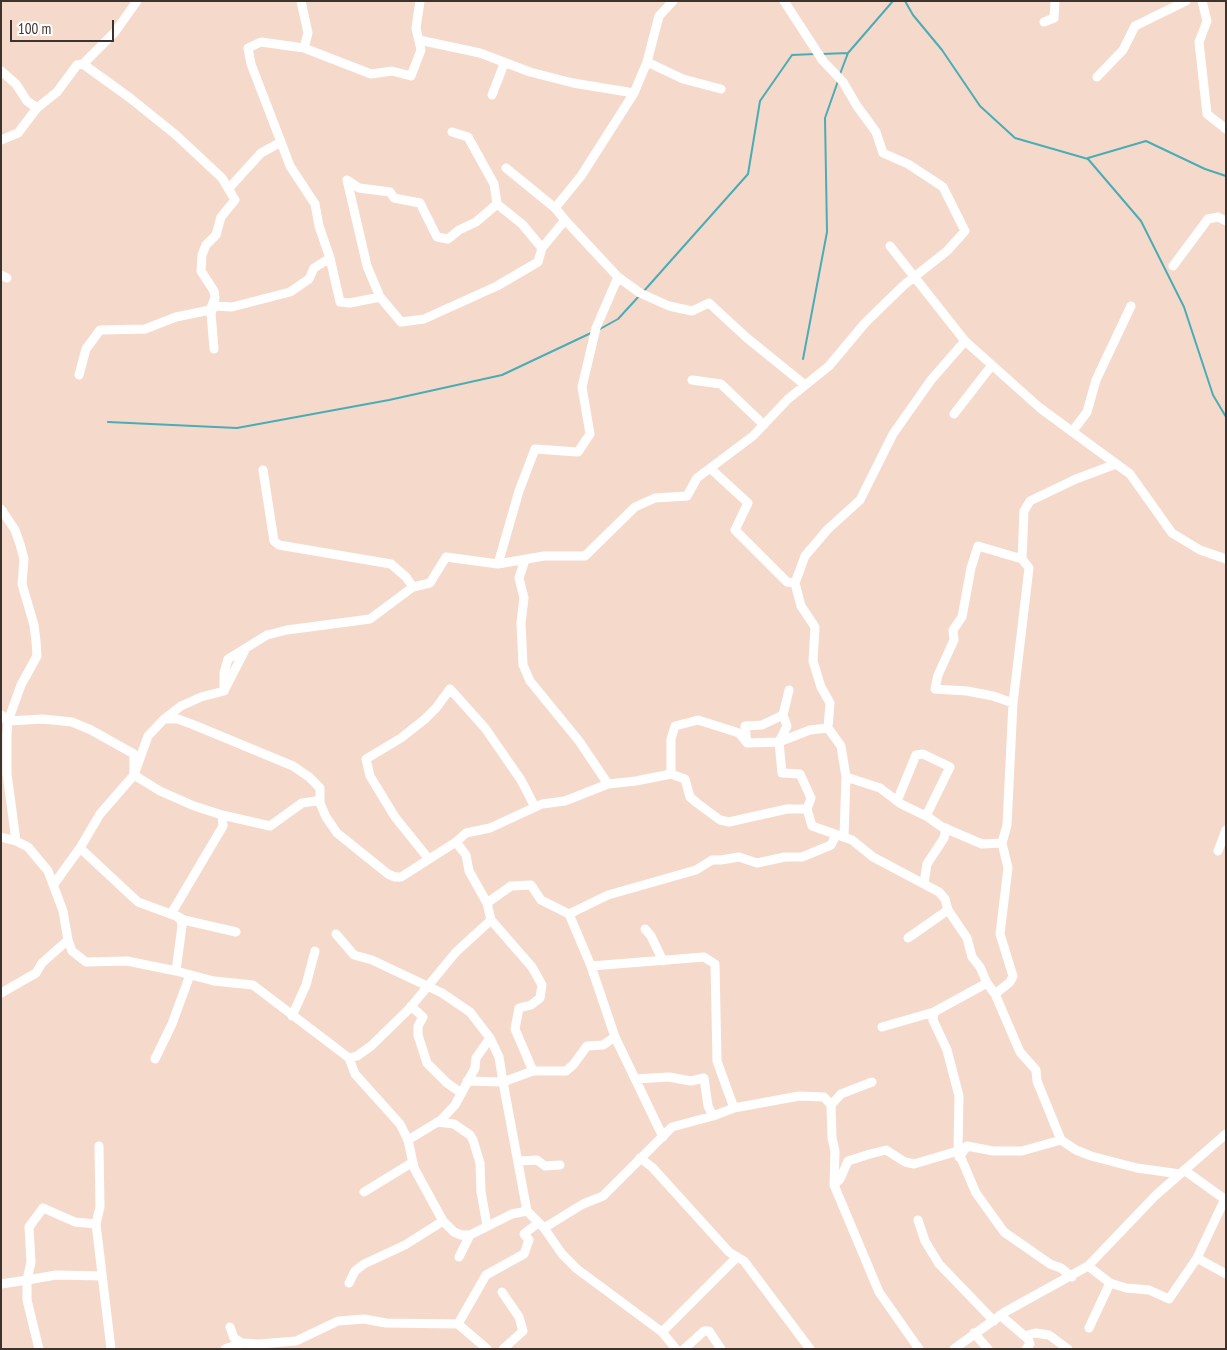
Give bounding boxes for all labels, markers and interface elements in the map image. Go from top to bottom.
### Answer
scale bar [12,10,116,42]
text: 100 m [18,19,51,38]

